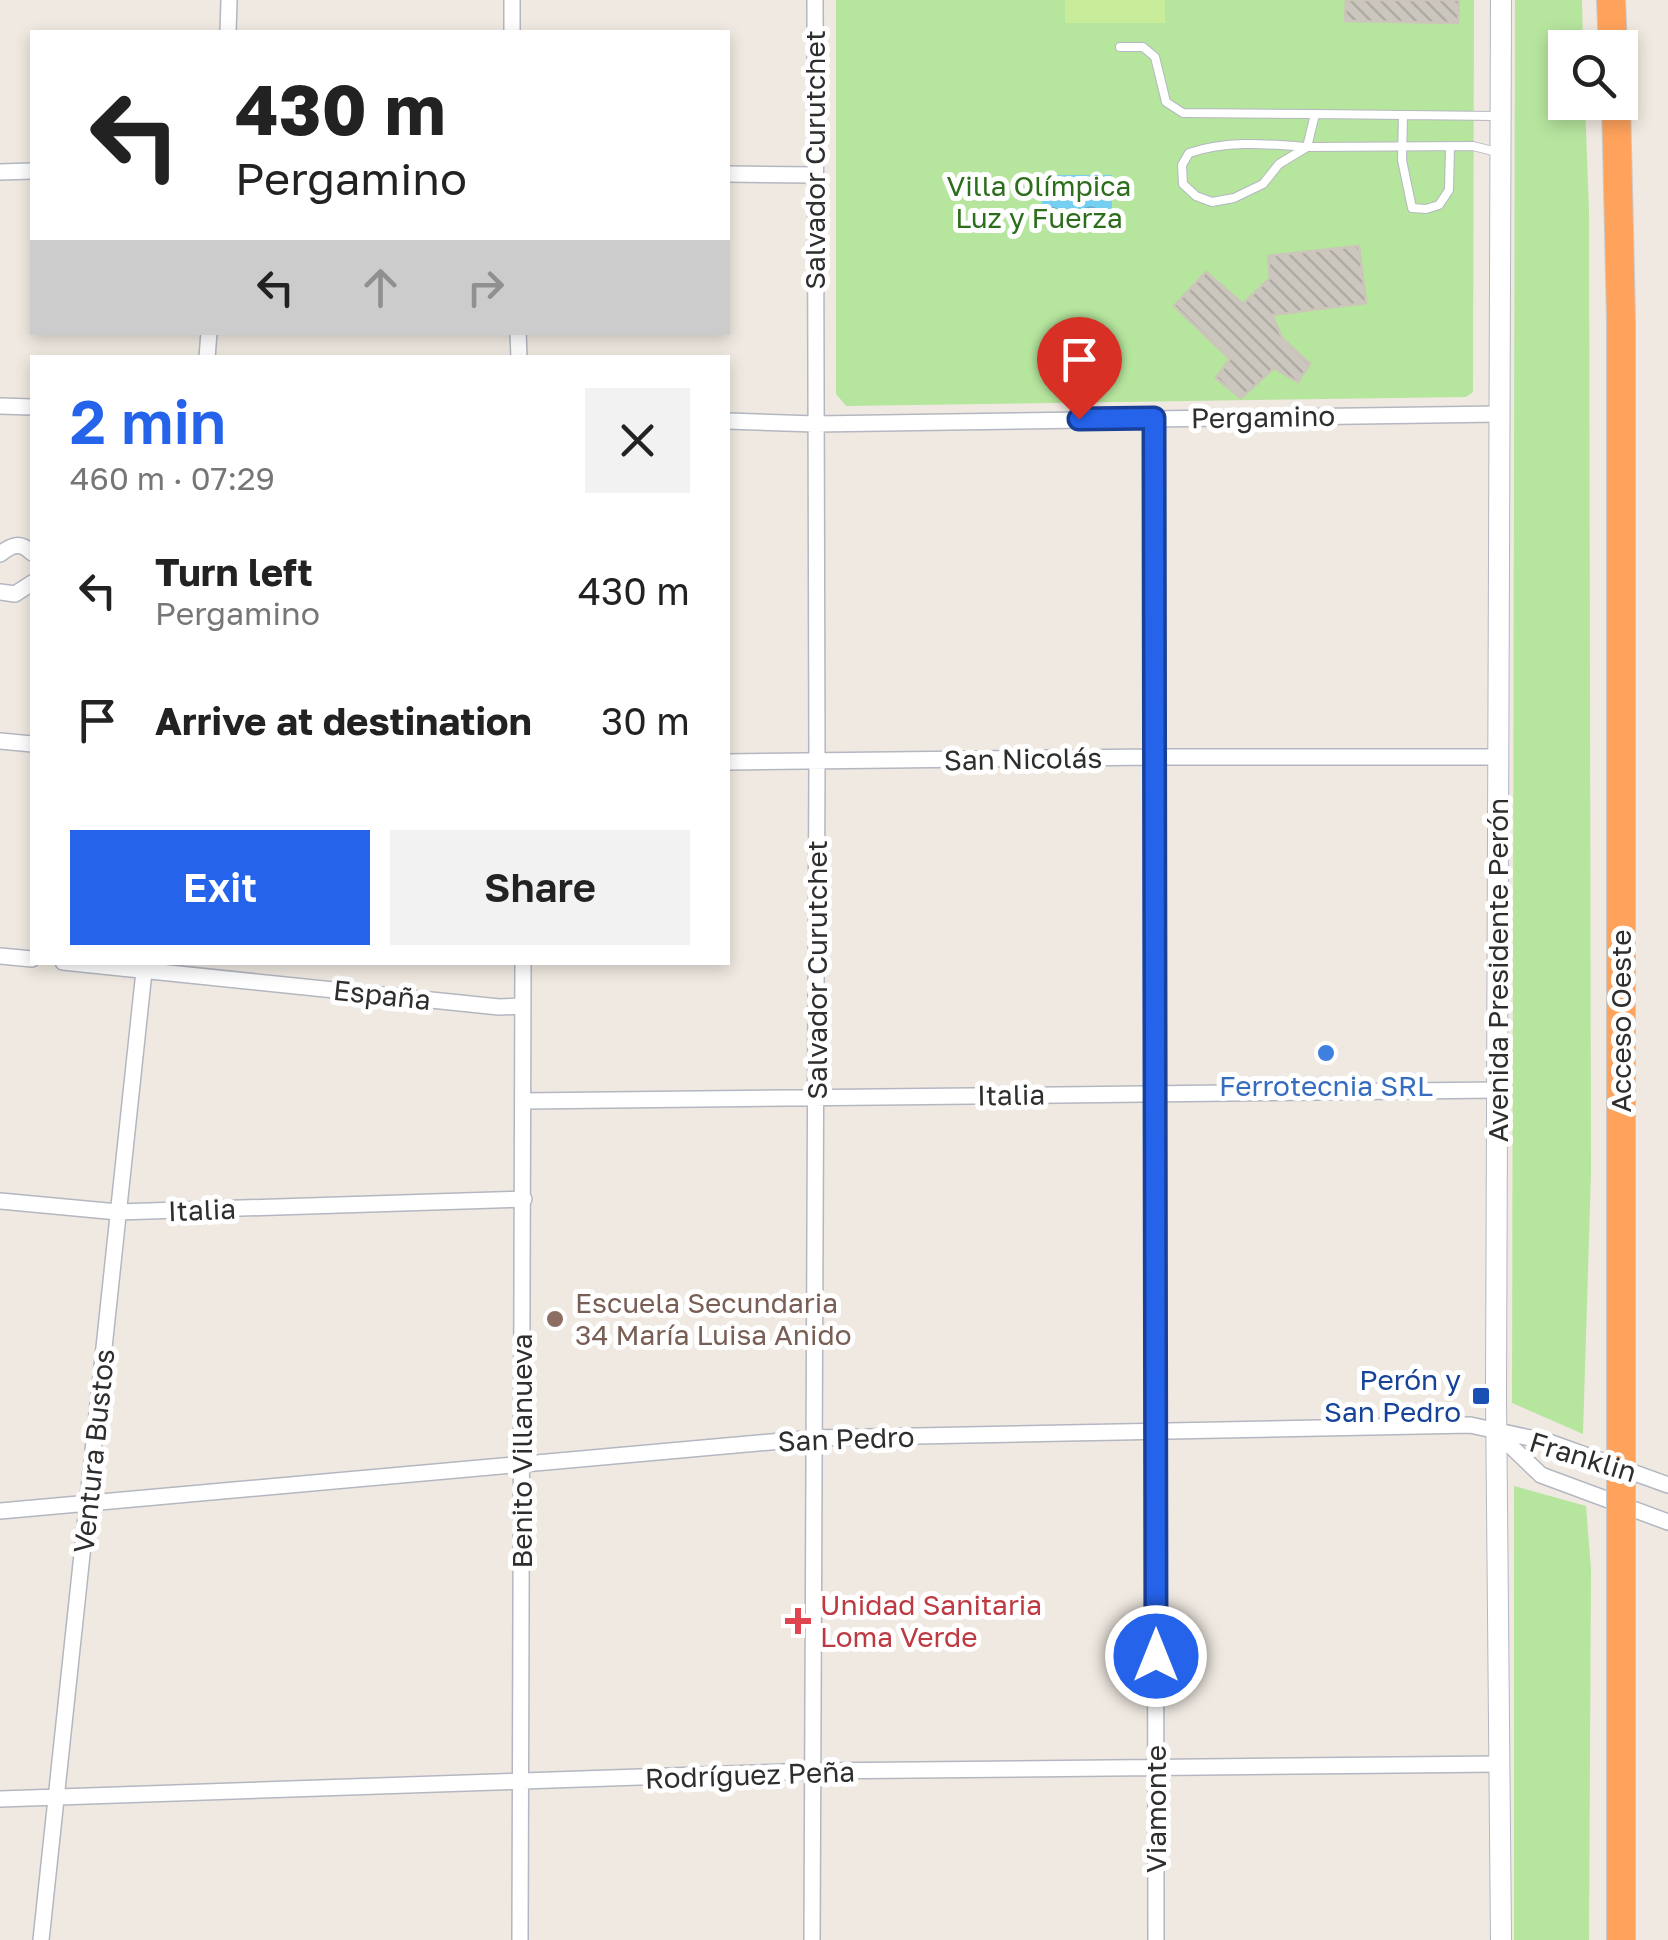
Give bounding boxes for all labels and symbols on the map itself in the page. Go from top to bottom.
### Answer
street label: Salvador Curutchet [798,30,831,290]
park label: Villa Olímpica Luz y Fuerza [947,169,1131,234]
pin [1037,317,1122,420]
street label: Pergamino [1191,399,1335,434]
street label: San Nicolás [943,741,1102,776]
street label: Avenida Presidente Perón [1481,798,1514,1142]
street label: Salvador Curutchet [800,840,833,1100]
street label: Acceso Oeste [1604,929,1637,1113]
street label: España [332,973,433,1016]
marker: Ferrotecnia SRL [1315,1042,1337,1064]
place label: Ferrotecnia SRL [1219,1069,1433,1102]
street label: Italia [977,1077,1045,1112]
street label: Italia [167,1192,237,1227]
place label: Escuela Secundaria 34 María Luisa Anido [575,1286,852,1351]
marker: Escuela Secundaria 34 María Luisa Anido [544,1308,566,1330]
street label: Benito Villanueva [505,1333,538,1569]
street label: Ventura Bustos [66,1347,121,1555]
place label: Perón y San Pedro [1324,1363,1461,1428]
marker: Perón y San Pedro [1470,1385,1492,1407]
street label: San Pedro [777,1420,915,1457]
street label: Franklin [1526,1425,1640,1488]
place label: Unidad Sanitaria Loma Verde [820,1588,1042,1653]
position arrow [1104,1604,1208,1708]
marker: Unidad Sanitaria Loma Verde [785,1608,811,1634]
street label: Viamonte [1139,1745,1172,1873]
street label: Rodríguez Peña [644,1754,856,1795]

